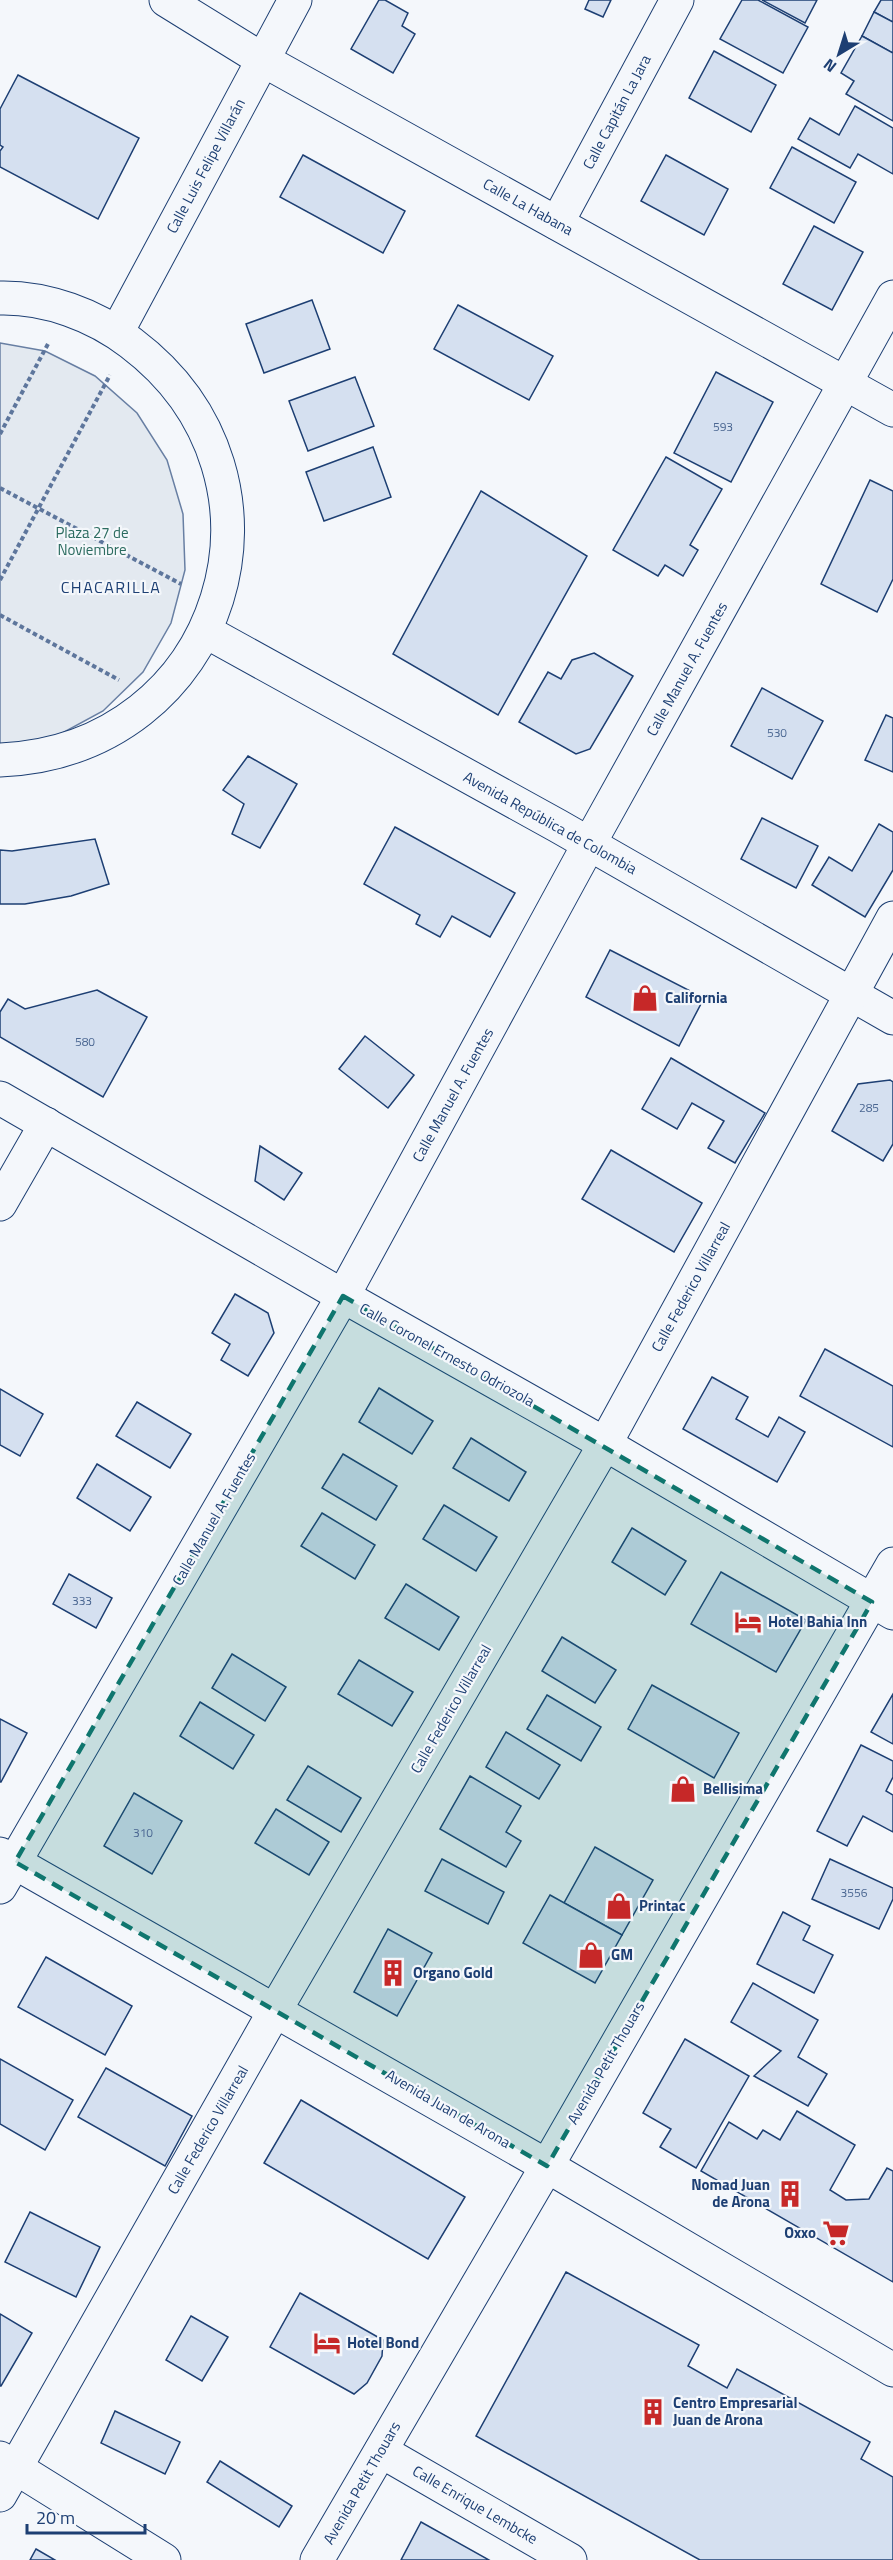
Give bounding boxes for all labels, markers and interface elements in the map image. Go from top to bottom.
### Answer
north arrow [809,24,869,84]
street label: Calle Capitán La Jara [577,50,657,173]
text: N [818,53,842,79]
street label: Calle Luis Felipe Villarán [160,94,251,237]
street label: Calle La Habana [479,172,578,241]
house number: 593 [713,417,733,436]
park label: Plaza 27 de Noviembre [55,521,129,561]
district label: CHACARILLA [61,575,161,599]
street label: Calle Manuel A. Fuentes [640,597,733,740]
house number: 530 [767,723,787,742]
street label: Avenida República de Colombia [459,765,642,880]
shop icon: California [630,983,660,1013]
place label: California [665,986,728,1009]
street label: Calle Manuel A. Fuentes [406,1023,499,1166]
house number: 580 [75,1032,95,1051]
house number: 285 [859,1098,879,1117]
street label: Calle Federico Villarreal [645,1218,736,1356]
street label: Calle Coronel Ernesto Odriozola [355,1297,539,1413]
street label: Calle Manuel A. Fuentes [166,1448,261,1590]
house number: 333 [72,1591,92,1610]
hotel icon: Hotel Bahia Inn [733,1607,763,1637]
place label: Hotel Bahia Inn [768,1610,867,1633]
street label: Calle Federico Villarreal [404,1640,497,1778]
shop icon: Bellisima [668,1774,698,1804]
place label: Bellisima [703,1777,763,1800]
house number: 310 [133,1823,153,1842]
house number: 3556 [841,1883,868,1902]
shop icon: Printac [604,1891,634,1921]
place label: Printac [639,1894,686,1917]
shop icon: GM [576,1940,606,1970]
place label: GM [611,1943,633,1966]
building icon: Organo Gold [378,1958,408,1988]
place label: Organo Gold [413,1961,493,1984]
street label: Avenida Petit Thouars [561,1997,650,2128]
street label: Calle Federico Villarreal [161,2061,254,2199]
street label: Avenida Juan de Arona [381,2063,515,2154]
place label: Nomad Juan de Arona [691,2173,770,2213]
building icon: Nomad Juan de Arona [775,2179,805,2209]
supermarket icon: Oxxo [821,2218,851,2248]
place label: Oxxo [784,2221,816,2244]
hotel icon: Hotel Bond [312,2328,342,2358]
place label: Hotel Bond [347,2331,419,2354]
place label: Centro Empresarial Juan de Arona [673,2391,798,2431]
building icon: Centro Empresarial Juan de Arona [638,2397,668,2427]
street label: Avenida Petit Thouars [317,2417,406,2548]
street label: Calle Enrique Lembcke [408,2459,542,2550]
scale bar [27,2497,146,2535]
text: 20 m [36,2504,75,2531]

